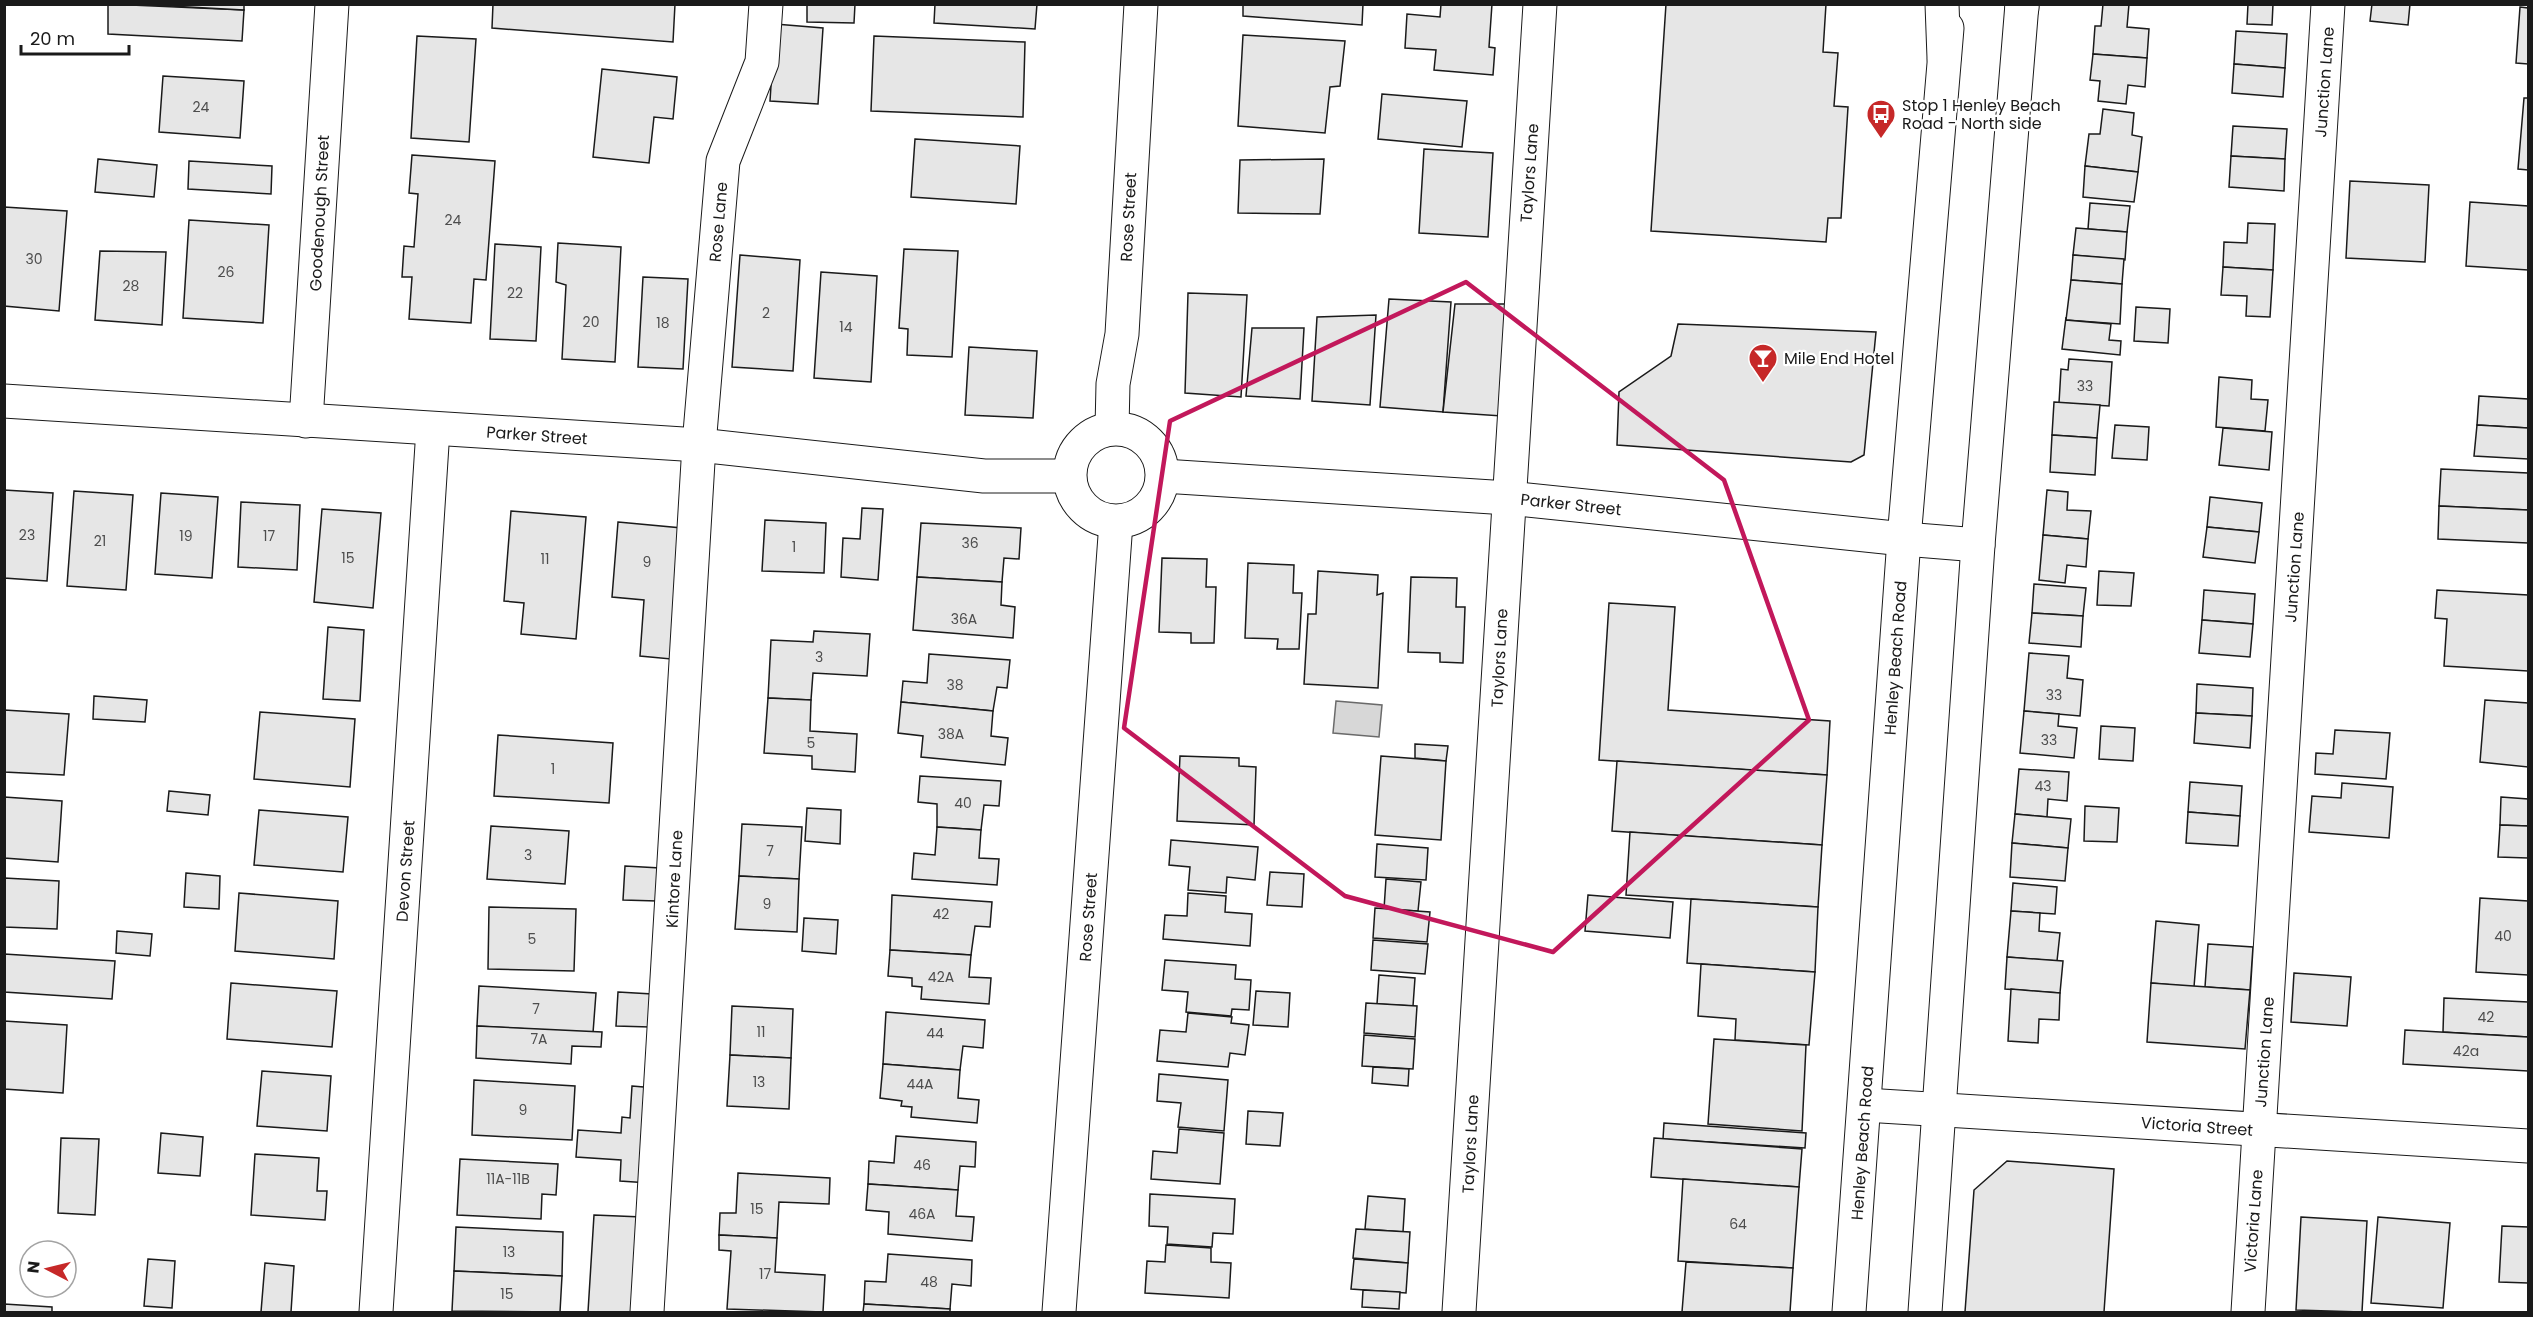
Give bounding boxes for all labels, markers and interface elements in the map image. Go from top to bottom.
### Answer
scale bar [21,18,129,56]
text: 20 m [30,26,75,51]
street label: Junction Lane [2309,26,2340,138]
place label: Stop 1 Henley Beach Road - North side [1902,94,2061,135]
house number: 24 [193,97,210,117]
bus stop icon: Stop 1 Henley Beach Road - North side [1865,98,1897,140]
street label: Taylors Lane [1515,123,1544,223]
street label: Goodenough Street [304,134,335,292]
street label: Rose Street [1115,172,1142,262]
street label: Rose Lane [704,181,733,263]
house number: 24 [445,210,462,230]
house number: 30 [25,249,43,269]
house number: 26 [218,262,235,282]
house number: 28 [123,276,140,296]
house number: 22 [507,283,523,303]
house number: 2 [762,303,770,323]
house number: 20 [583,312,599,332]
house number: 18 [656,313,670,333]
house number: 14 [839,317,853,337]
bar icon: Mile End Hotel [1747,342,1779,384]
place label: Mile End Hotel [1784,347,1894,370]
house number: 33 [2077,376,2093,396]
street label: Parker Street [486,420,588,451]
street label: Parker Street [1519,488,1623,521]
street label: Junction Lane [2279,511,2310,623]
house number: 23 [19,525,35,545]
house number: 19 [179,526,193,546]
house number: 17 [263,526,275,546]
house number: 21 [94,531,106,551]
house number: 36 [961,533,979,553]
house number: 1 [792,537,796,557]
house number: 15 [341,548,355,568]
house number: 11 [541,549,549,569]
house number: 9 [643,552,651,572]
street label: Henley Beach Road [1879,580,1912,736]
street label: Taylors Lane [1485,608,1514,708]
house number: 36A [951,609,977,629]
house number: 3 [815,647,823,667]
house number: 38 [946,675,964,695]
house number: 33 [2046,685,2062,705]
house number: 38A [938,724,964,744]
house number: 33 [2041,730,2057,750]
house number: 5 [807,733,815,753]
house number: 1 [551,759,555,779]
house number: 43 [2034,776,2052,796]
house number: 40 [954,793,972,813]
street label: Devon Street [390,819,421,923]
street label: Kintore Lane [660,829,689,928]
house number: 7 [766,841,774,861]
house number: 3 [524,845,532,865]
street label: Rose Street [1074,871,1103,962]
house number: 9 [763,894,771,914]
house number: 42 [933,904,949,924]
house number: 40 [2494,926,2512,946]
house number: 5 [528,929,536,949]
house number: 42A [928,967,954,987]
street label: Junction Lane [2249,996,2280,1108]
house number: 7 [532,999,540,1019]
house number: 42 [2478,1007,2494,1027]
house number: 11 [757,1022,765,1042]
house number: 44 [926,1023,944,1043]
house number: 7A [530,1029,548,1049]
house number: 42a [2453,1041,2479,1061]
street label: Henley Beach Road [1846,1065,1879,1221]
house number: 13 [753,1072,765,1092]
house number: 44A [906,1074,934,1094]
street label: Taylors Lane [1456,1094,1485,1194]
house number: 9 [519,1100,527,1120]
street label: Victoria Street [2140,1111,2254,1142]
house number: 46 [913,1155,931,1175]
house number: 11A-11B [486,1169,530,1189]
street label: Victoria Lane [2238,1169,2269,1273]
house number: 15 [750,1199,764,1219]
house number: 46A [908,1204,936,1224]
house number: 64 [1729,1214,1747,1234]
north arrow [18,1239,78,1299]
house number: 13 [503,1242,515,1262]
text: N [21,1260,46,1275]
house number: 17 [759,1264,771,1284]
house number: 48 [920,1272,938,1292]
house number: 15 [500,1284,514,1304]

